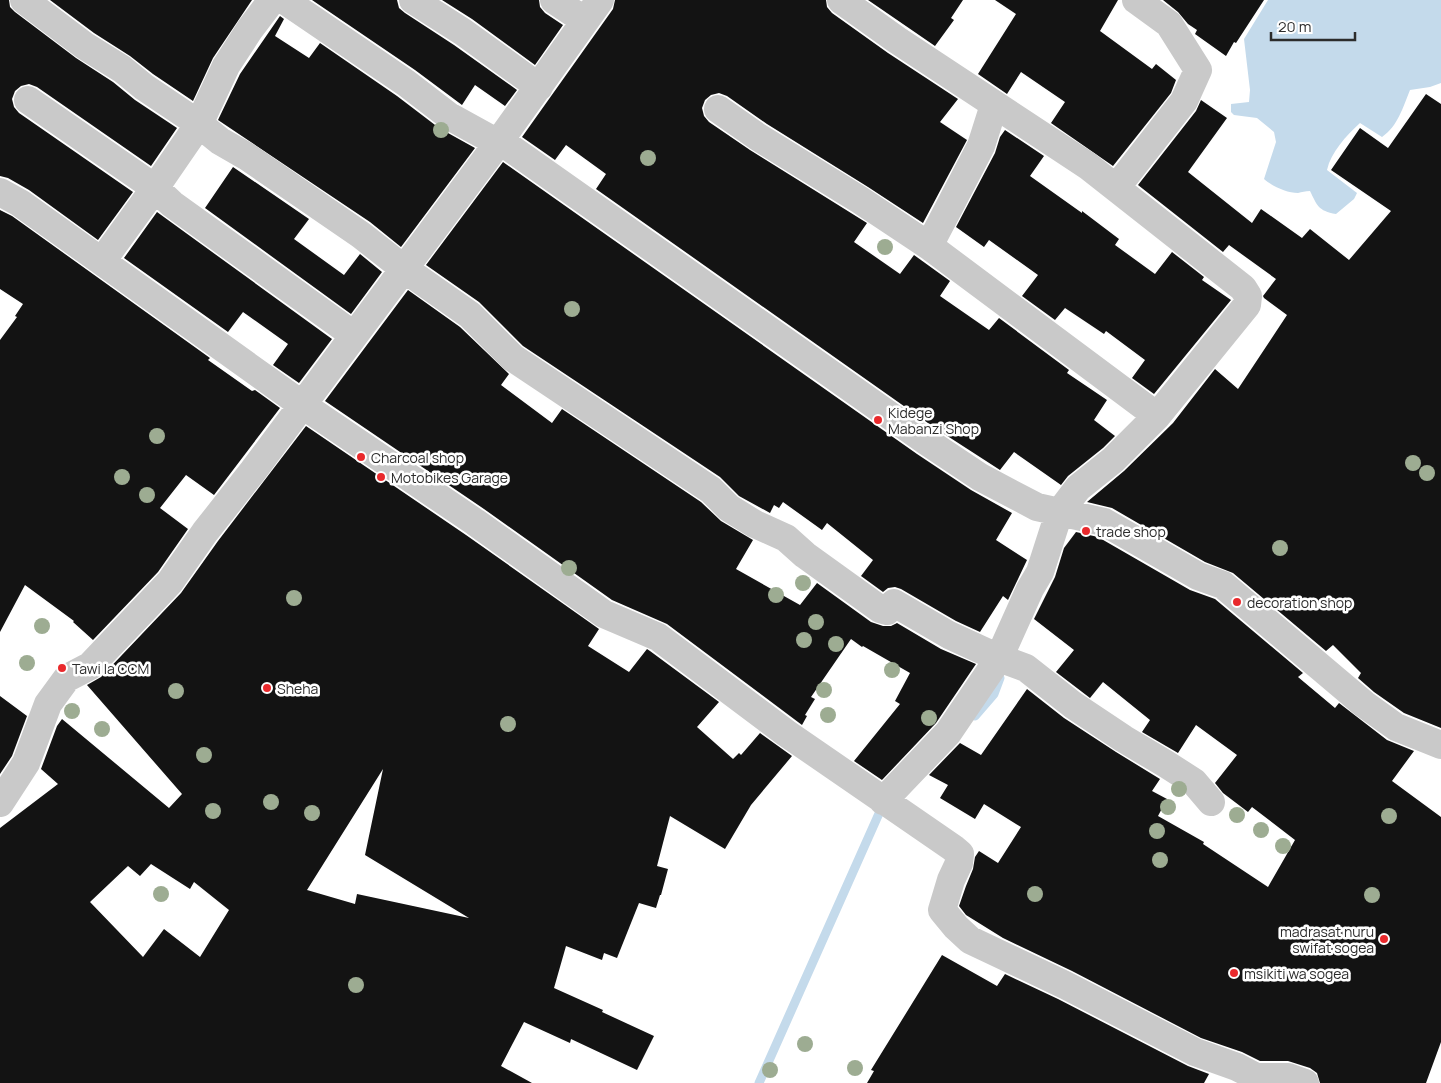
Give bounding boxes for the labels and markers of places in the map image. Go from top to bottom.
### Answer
place label: Kidege Mabanzi Shop [888,403,979,438]
marker: Kidege Mabanzi Shop [872,414,884,426]
place label: Charcoal shop [371,448,464,467]
marker: Charcoal shop [355,451,367,463]
place label: Motobikes Garage [391,468,508,487]
marker: Motobikes Garage [375,471,387,483]
place label: trade shop [1096,522,1166,541]
marker: trade shop [1080,525,1092,537]
place label: decoration shop [1247,593,1352,612]
marker: decoration shop [1231,596,1243,608]
place label: Tawi la CCM [72,659,149,678]
marker: Tawi la CCM [56,662,68,674]
place label: Sheha [277,679,318,698]
marker: Sheha [261,682,273,694]
place label: madrasat nuru swifat sogea [1280,922,1374,957]
marker: madrasat nuru swifat sogea [1378,933,1390,945]
place label: msikiti wa sogea [1244,964,1349,983]
marker: msikiti wa sogea [1228,967,1240,979]

